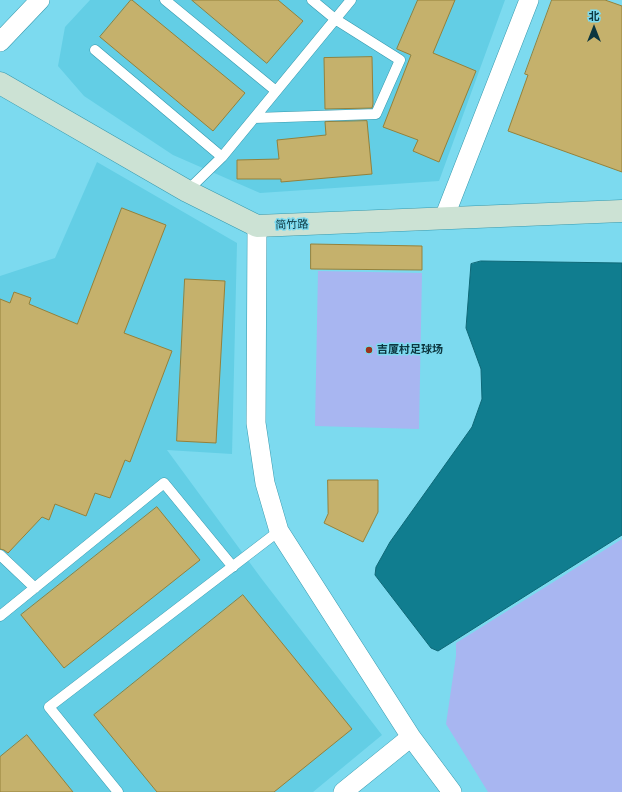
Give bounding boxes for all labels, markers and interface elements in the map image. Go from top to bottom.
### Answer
north arrow [574,8,614,48]
text: 北 [589,9,600,23]
street label: 简竹路 [275,218,309,232]
place label: 吉厦村足球场 [377,343,443,357]
marker: 吉厦村足球场 [364,345,374,355]

